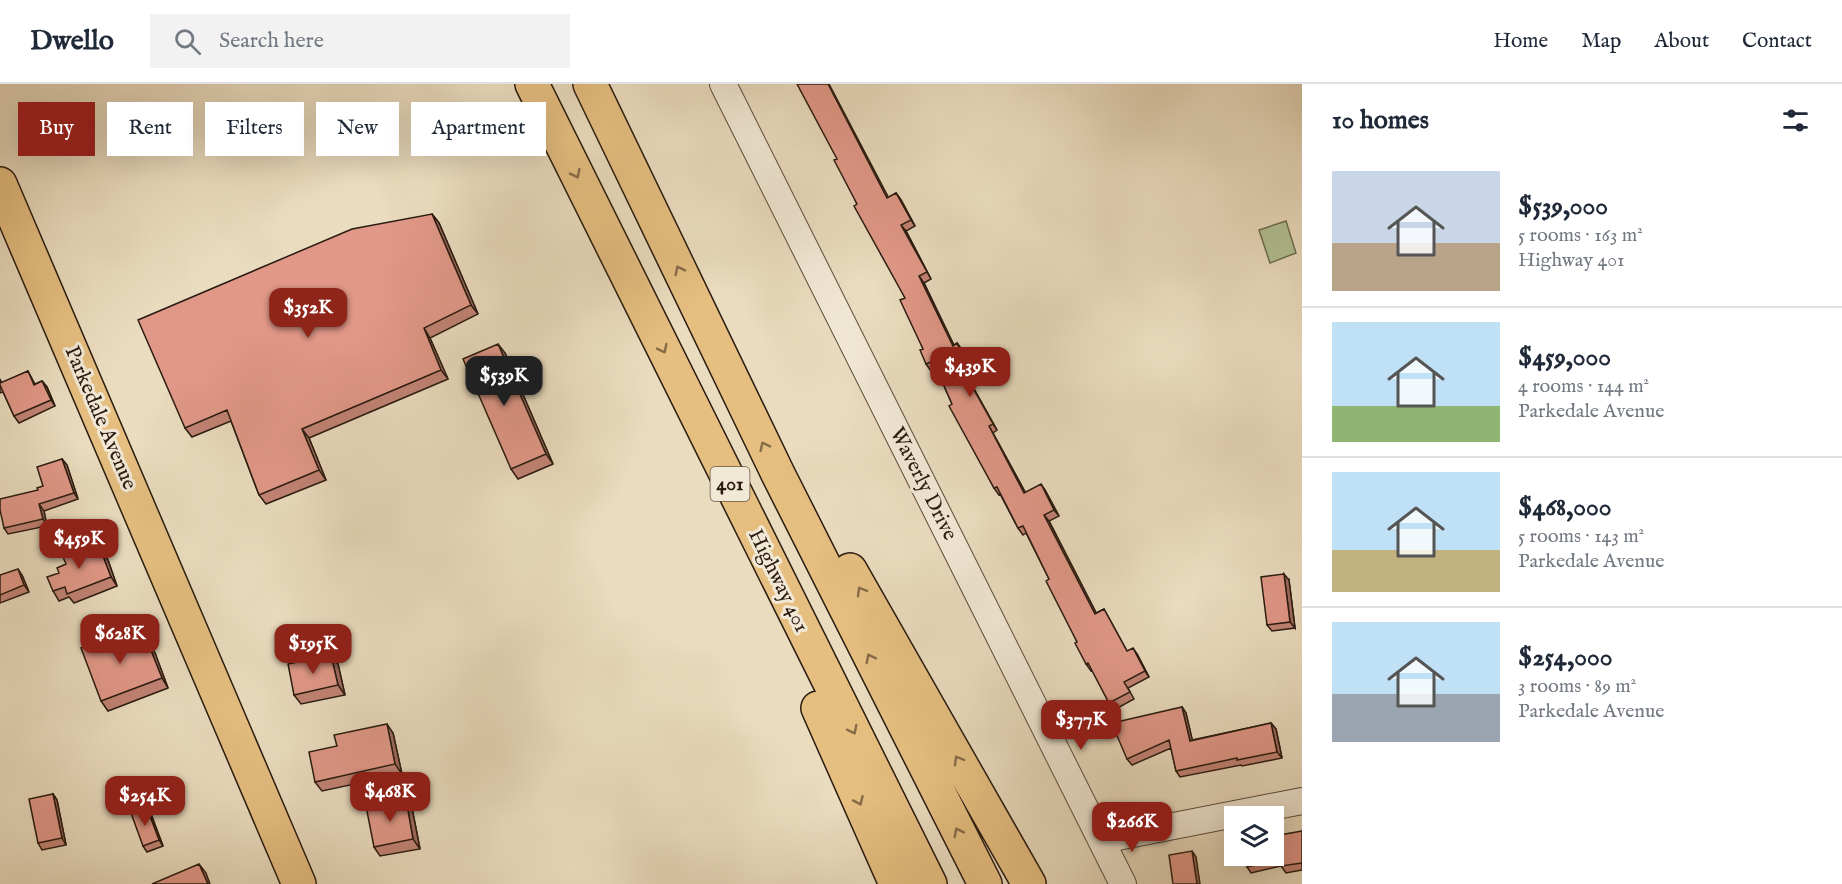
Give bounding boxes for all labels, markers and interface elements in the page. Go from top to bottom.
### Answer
search box [150,14,570,68]
text: Dwello [30,24,114,59]
icon: search [171,25,204,58]
text: Search here [219,27,324,55]
text: Home [1493,28,1548,55]
text: Map [1581,28,1621,55]
text: About [1654,28,1709,55]
text: Contact [1742,28,1812,55]
chip: Buy [18,102,95,156]
chip: Rent [107,102,193,156]
chip: Filters [205,102,304,156]
chip: New [316,102,399,156]
chip: Apartment [411,102,546,156]
text: 10 homes [1332,104,1429,137]
icon: filters [1779,104,1812,137]
one-way arrow [569,168,581,179]
text: $539,000 [1518,190,1608,223]
icon: home [1380,195,1452,267]
text: 5 rooms · 163 m² [1518,223,1643,248]
text: Highway 401 [1518,248,1624,273]
one-way arrow [675,266,687,277]
pin: $352K [266,288,350,339]
text: $352K [283,295,333,320]
text: $459,000 [1518,341,1611,374]
street label: Parkedale Avenue [58,342,143,494]
one-way arrow [656,342,667,353]
icon: home [1380,346,1452,418]
pin: $439K [928,347,1012,398]
text: $439K [944,354,996,379]
pin: $539K [462,356,546,407]
text: $539K [480,363,528,388]
text: 4 rooms · 144 m² [1518,374,1649,399]
text: Parkedale Avenue [1518,399,1664,424]
street label: Waverly Drive [883,423,963,545]
one-way arrow [760,441,772,452]
road number: 401 [710,467,750,501]
text: $468,000 [1518,491,1612,524]
icon: home [1380,496,1452,568]
pin: $459K [37,519,121,570]
text: 5 rooms · 143 m² [1518,524,1644,549]
street label: Highway 401 [741,525,815,637]
text: $459K [53,526,105,551]
text: Parkedale Avenue [1518,549,1664,574]
one-way arrow [857,587,869,597]
pin: $628K [78,614,162,665]
text: $628K [94,621,146,646]
pin: $195K [271,624,355,675]
text: $195K [289,631,337,656]
text: $254,000 [1518,641,1613,674]
icon: home [1380,646,1452,718]
one-way arrow [866,653,878,664]
text: 3 rooms · 89 m² [1518,674,1636,699]
text: Parkedale Avenue [1518,699,1664,724]
pin: $377K [1039,700,1123,751]
text: $377K [1055,707,1107,732]
one-way arrow [846,724,857,735]
one-way arrow [954,756,965,766]
pin: $468K [348,772,432,823]
pin: $254K [103,776,187,827]
text: $468K [364,779,416,804]
text: $254K [119,783,171,808]
one-way arrow [852,795,864,806]
pin: $266K [1090,802,1174,853]
map controls [1224,806,1284,866]
button: layers [1224,806,1284,866]
text: $266K [1106,809,1158,834]
one-way arrow [954,827,965,838]

